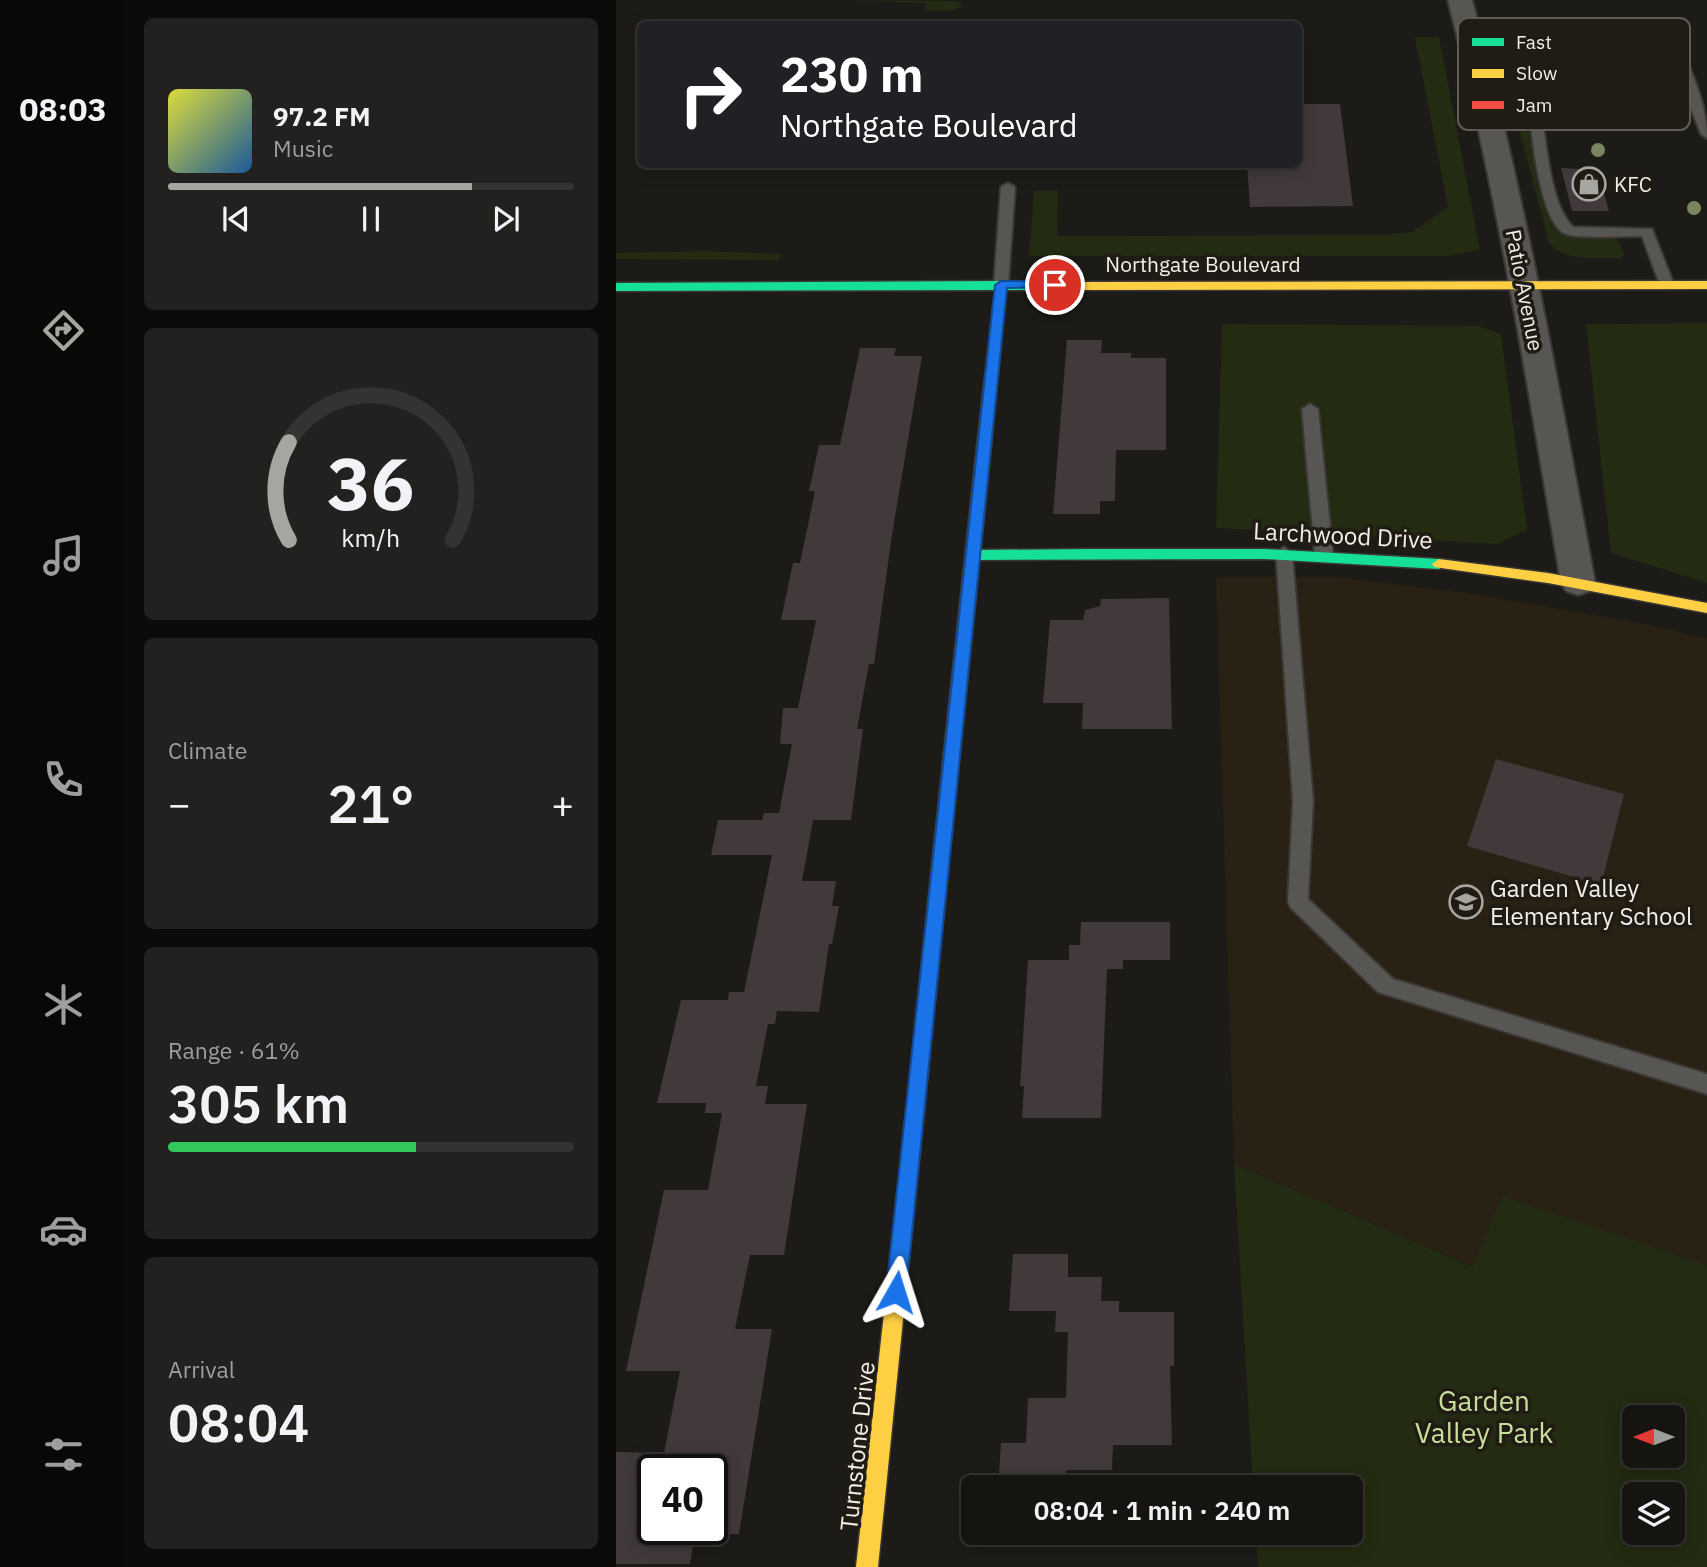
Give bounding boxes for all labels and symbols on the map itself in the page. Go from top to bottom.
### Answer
legend [1458,18,1690,130]
text: Fast [1516,30,1552,54]
text: Slow [1516,61,1557,85]
text: Jam [1516,93,1552,117]
shop icon: KFC [1570,165,1608,203]
place label: KFC [1614,170,1652,198]
street label: Patio Avenue [1500,227,1550,353]
street label: Northgate Boulevard [1105,250,1301,278]
pin [1025,255,1085,315]
street label: Larchwood Drive [1252,514,1434,556]
place label: Garden Valley Elementary School [1490,872,1692,932]
school or university icon: Garden Valley Elementary School [1447,883,1485,921]
position arrow [859,1255,933,1329]
street label: Turnstone Drive [832,1360,882,1532]
park label: Garden Valley Park [1415,1382,1554,1451]
north arrow [1622,1405,1685,1468]
speed limit sign: 40 [637,1454,728,1545]

